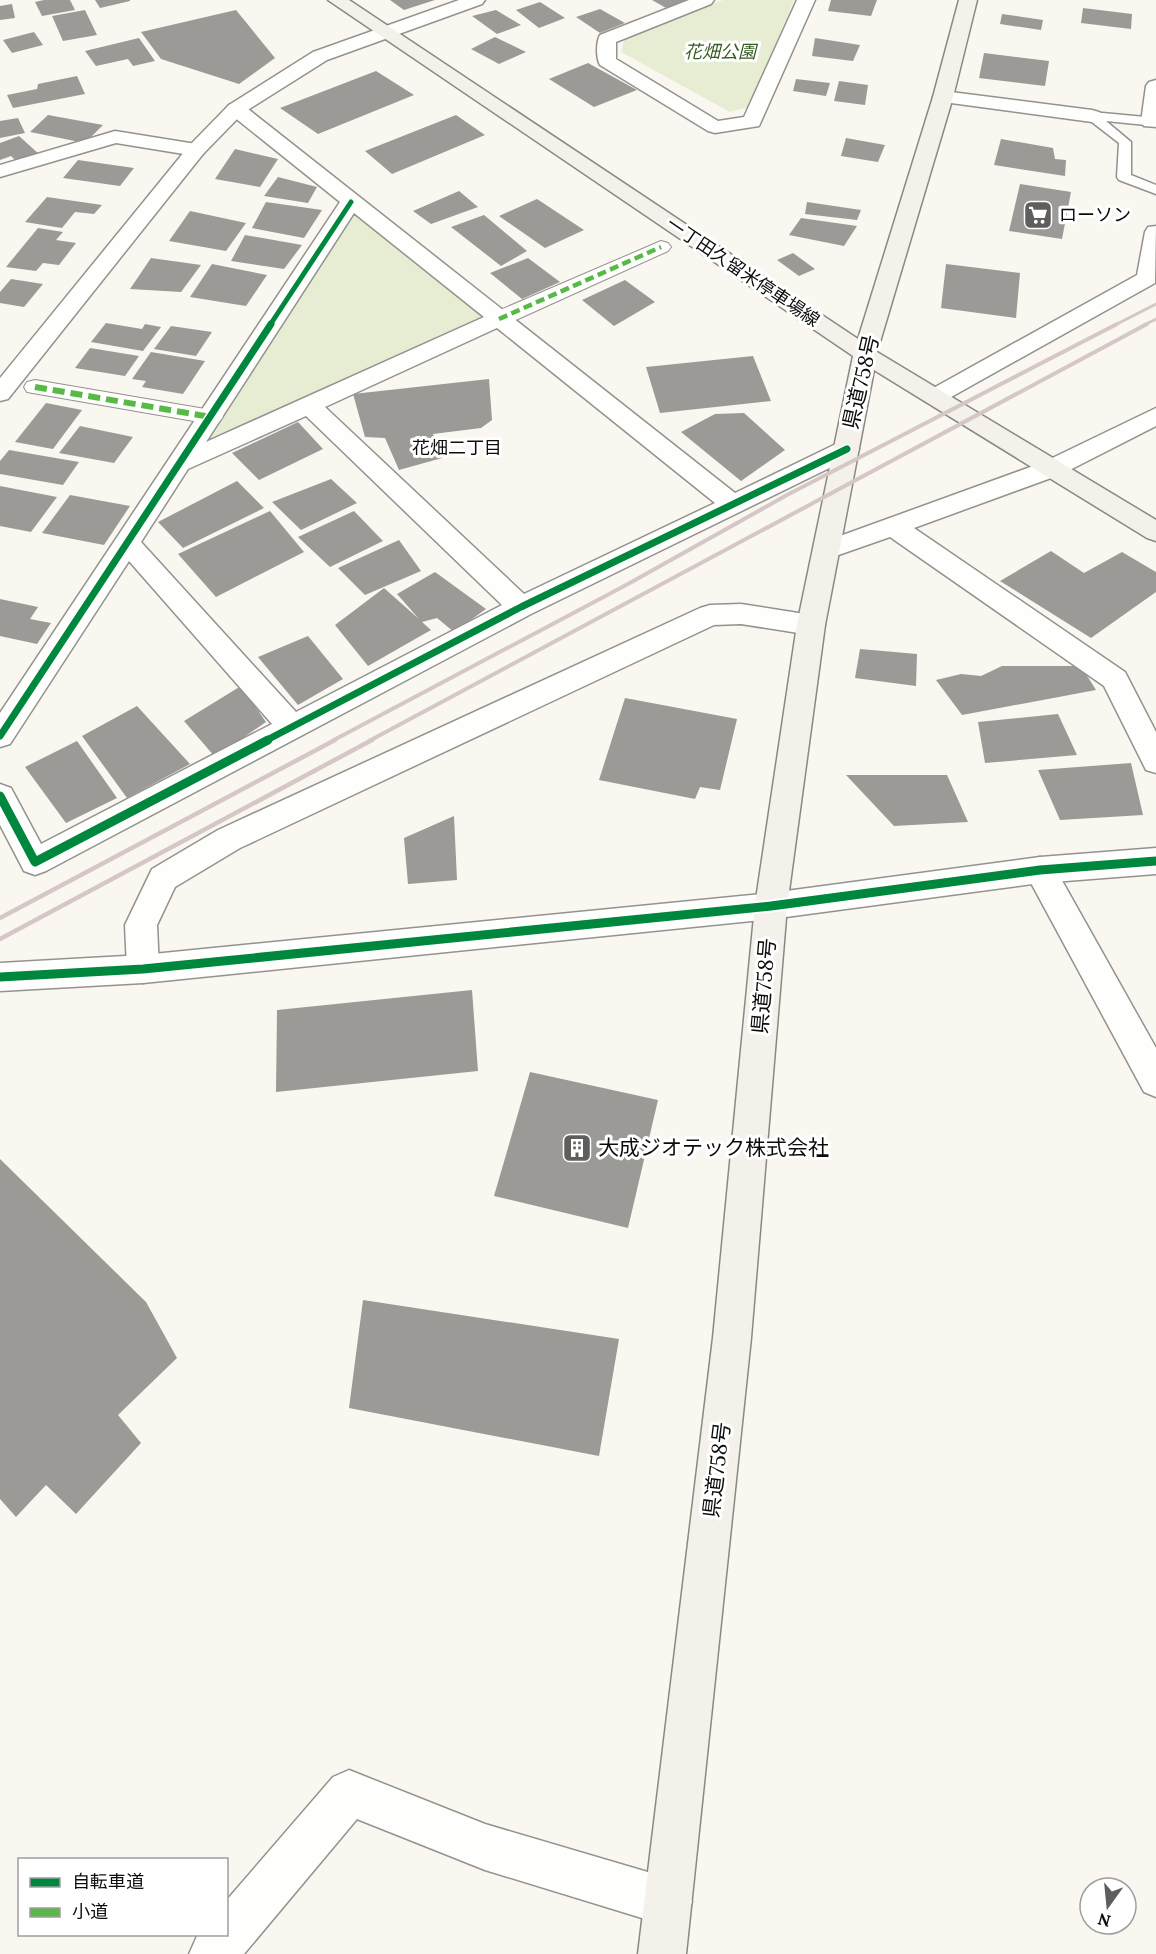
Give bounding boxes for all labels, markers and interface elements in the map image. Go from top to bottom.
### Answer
park label: 花畑公園 [684,40,759,63]
supermarket icon: ローソン [1022,199,1054,231]
place label: ローソン [1059,203,1131,226]
street label: 一丁田久留米停車場線 [662,212,824,331]
street label: 県道758号 [837,332,884,432]
district label: 花畑二丁目 [412,436,502,459]
street label: 県道758号 [746,937,781,1035]
building icon: 大成ジオテック株式会社 [561,1132,593,1164]
place label: 大成ジオテック株式会社 [598,1134,829,1161]
street label: 県道758号 [697,1421,736,1519]
legend [18,1858,228,1936]
text: 自転車道 [72,1870,144,1893]
north arrow [1078,1876,1138,1936]
text: 小道 [72,1900,108,1923]
text: N [1096,1909,1113,1932]

